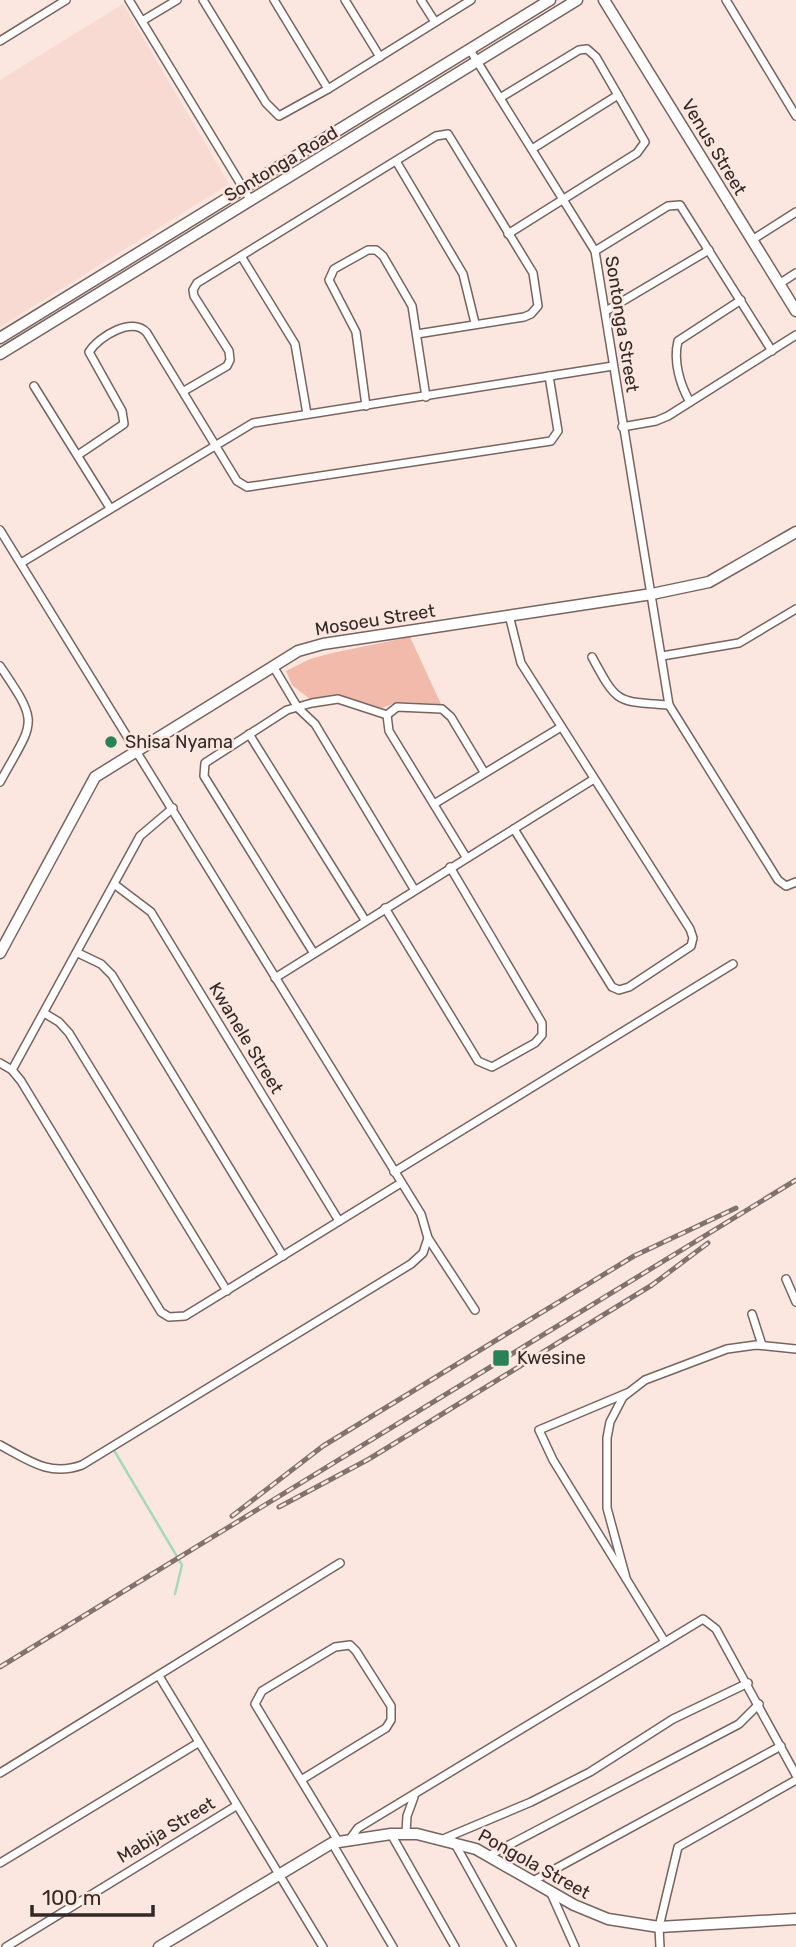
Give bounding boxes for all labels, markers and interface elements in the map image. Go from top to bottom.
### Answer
street label: Venus Street [677,95,751,199]
street label: Sontonga Road [220,122,342,206]
street label: Sontonga Street [600,254,644,394]
street label: Mosoeu Street [313,600,437,640]
place label: Shisa Nyama [125,731,233,753]
marker: Shisa Nyama [103,734,119,750]
street label: Kwanele Street [204,978,288,1098]
place label: Kwesine [517,1347,586,1369]
marker: Kwesine [491,1348,511,1368]
street label: Mabija Street [113,1792,219,1868]
street label: Pongola Street [474,1824,594,1904]
scale bar [32,1874,152,1918]
text: 100 m [42,1885,101,1910]

